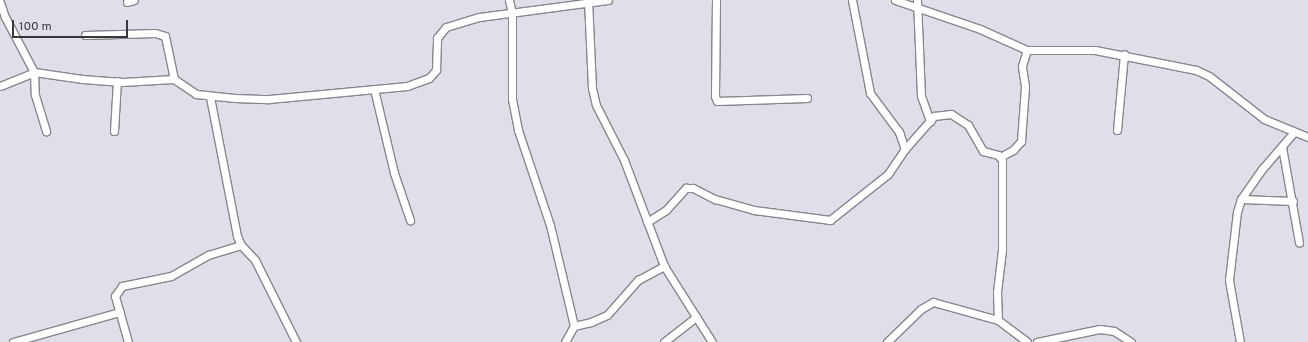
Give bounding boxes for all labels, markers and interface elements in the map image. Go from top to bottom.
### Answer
scale bar [14,12,130,38]
text: 100 m [19,19,52,35]

